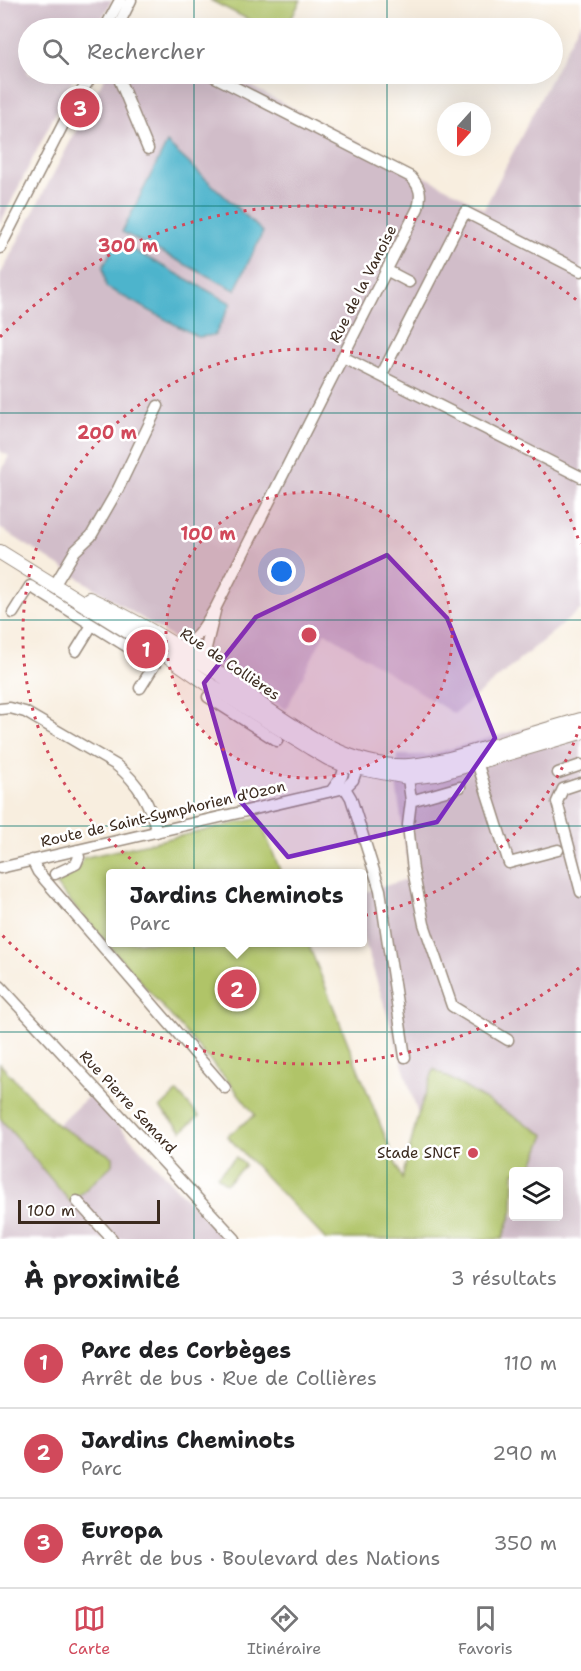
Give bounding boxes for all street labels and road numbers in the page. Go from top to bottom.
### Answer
street label: Rue de la Vanoise [325,222,401,346]
street label: Rue de Collières [176,623,284,705]
street label: Route de Saint-Symphorien d'Ozon [39,776,287,852]
street label: Rue Pierre Semard [75,1046,181,1158]

